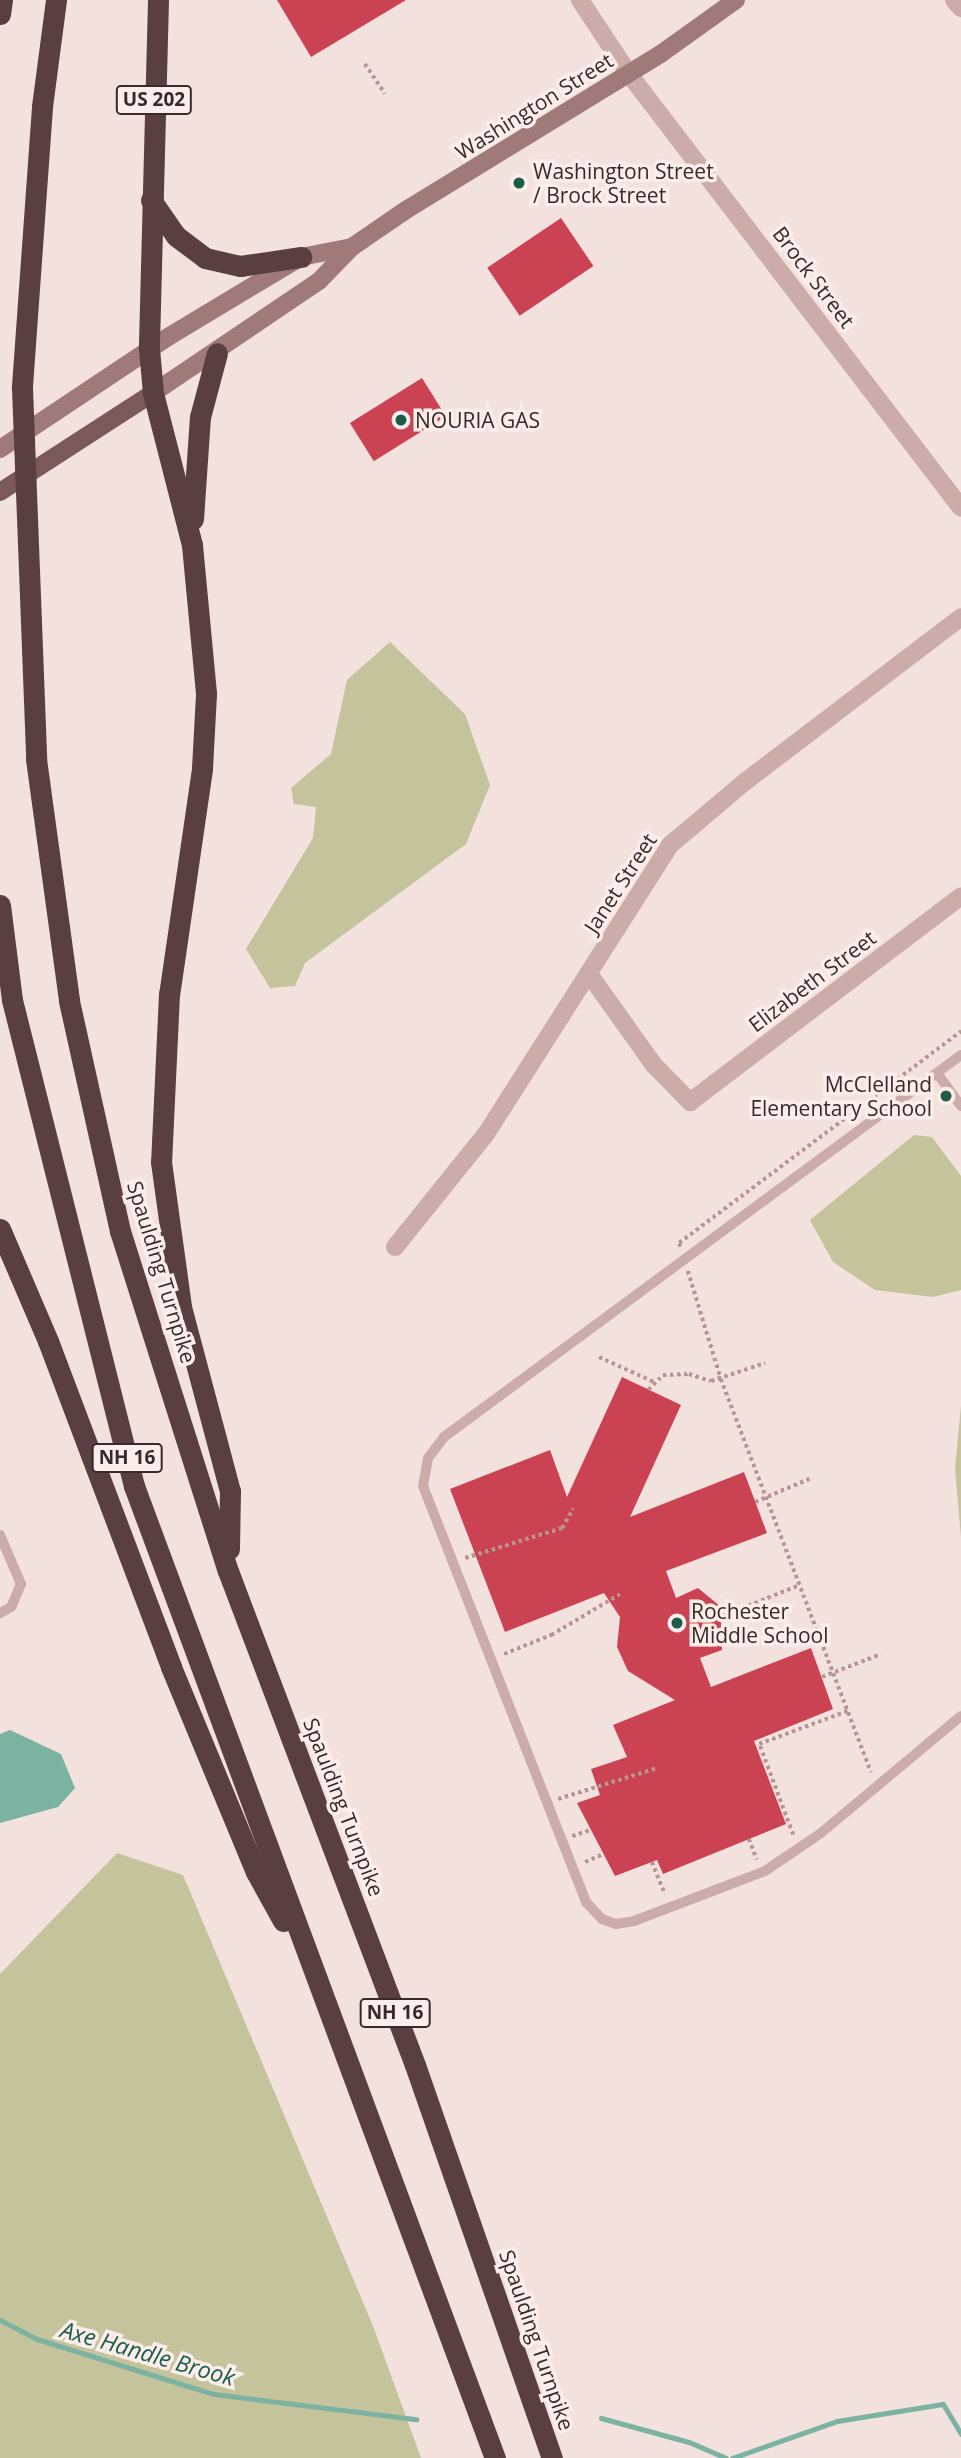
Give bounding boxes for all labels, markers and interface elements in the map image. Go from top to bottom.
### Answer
street label: Washington Street [451,47,617,165]
road number: US 202 [116,85,192,116]
place label: Washington Street / Brock Street [533,158,714,208]
marker: Washington Street / Brock Street [511,175,527,191]
street label: Brock Street [768,222,860,332]
place label: NOURIA GAS [415,407,540,433]
marker: NOURIA GAS [393,412,409,428]
street label: Janet Street [579,829,661,937]
street label: Elizabeth Street [743,925,881,1037]
place label: McClelland Elementary School [750,1071,932,1121]
marker: McClelland Elementary School [938,1088,954,1104]
street label: Spaulding Turnpike [122,1178,202,1366]
road number: NH 16 [90,1442,164,1474]
place label: Rochester Middle School [691,1598,828,1648]
marker: Rochester Middle School [669,1615,685,1631]
street label: Spaulding Turnpike [298,1714,390,1900]
road number: NH 16 [358,1997,432,2028]
street label: Spaulding Turnpike [494,2247,580,2433]
water label: Axe Handle Brook [58,2315,238,2391]

